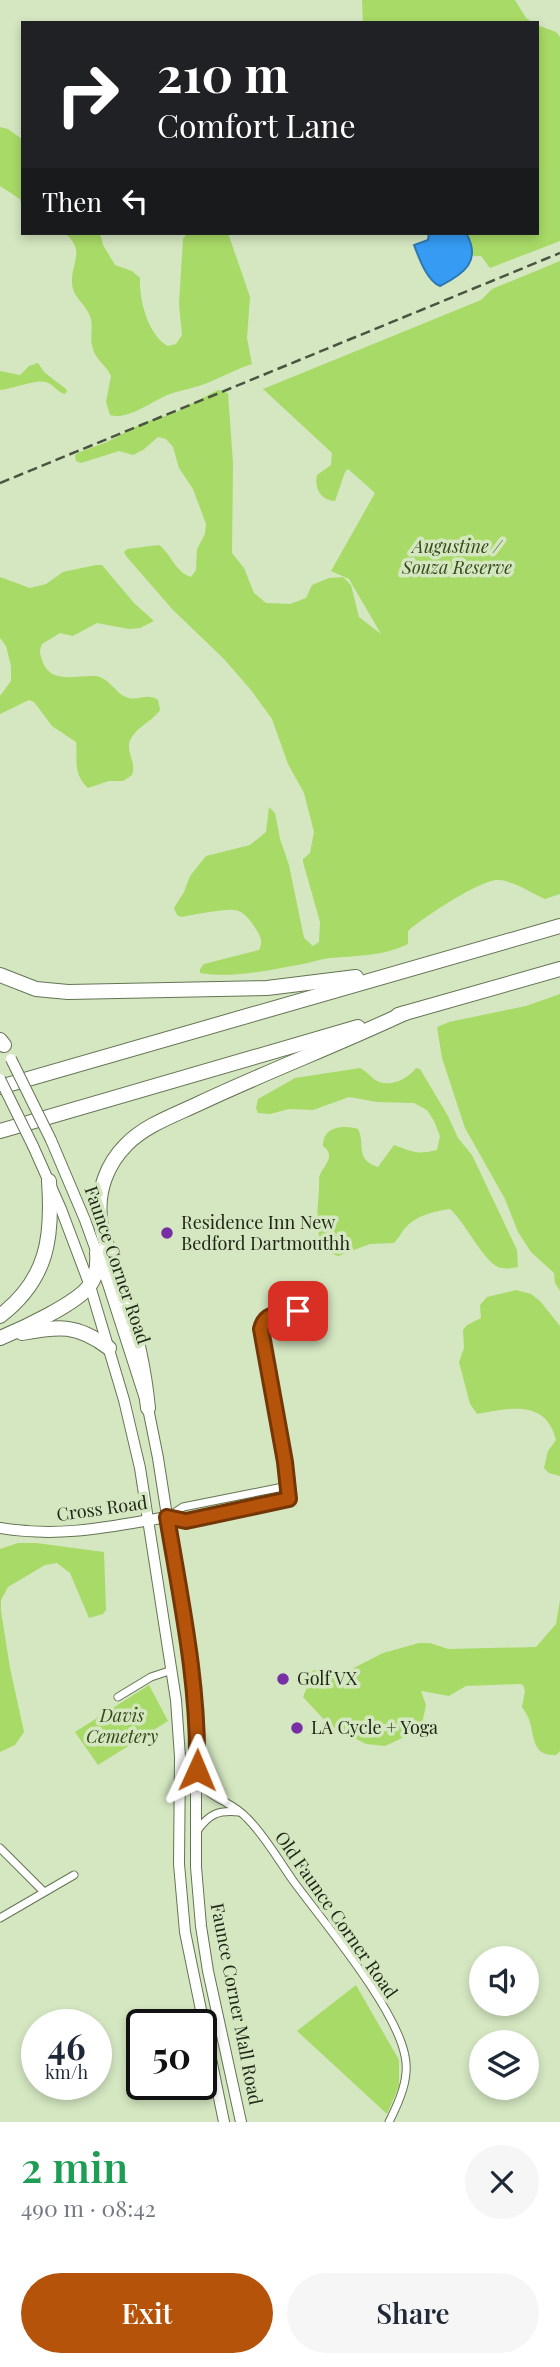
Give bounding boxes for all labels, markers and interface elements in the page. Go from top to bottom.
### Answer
text: 210 m [157,40,289,105]
icon: right [42,49,133,140]
text: Comfort Lane [157,103,356,146]
icon: left [116,182,154,220]
text: Then [42,184,102,219]
park label: Augustine / Souza Reserve [401,534,512,579]
street label: Faunce Corner Road [80,1182,156,1347]
place label: Residence Inn New Bedford Dartmouthh [181,1210,350,1255]
marker: Residence Inn New Bedford Dartmouthh [159,1225,175,1241]
pin [268,1281,328,1341]
icon: arrive [279,1292,317,1330]
street label: Cross Road [55,1490,149,1526]
place label: Golf VX [297,1666,358,1690]
marker: Golf VX [275,1671,291,1687]
park label: Davis Cemetery [86,1703,158,1748]
place label: LA Cycle + Yoga [311,1715,438,1739]
marker: LA Cycle + Yoga [289,1720,305,1736]
position arrow [160,1733,234,1807]
street label: Old Faunce Corner Road [270,1826,404,2003]
street label: Faunce Corner Mall Road [206,1901,268,2107]
map controls [469,1946,539,2100]
button: sound [469,1946,539,2016]
speed limit sign: 50 [126,2009,217,2100]
text: 46 [47,2022,86,2069]
button: layers [469,2030,539,2100]
text: km/h [45,2060,88,2084]
text: 2 min [21,2138,128,2194]
button: close [465,2145,539,2219]
text: 490 m · 08:42 [21,2192,156,2223]
button: Exit [21,2273,273,2353]
button: Share [287,2273,539,2353]

